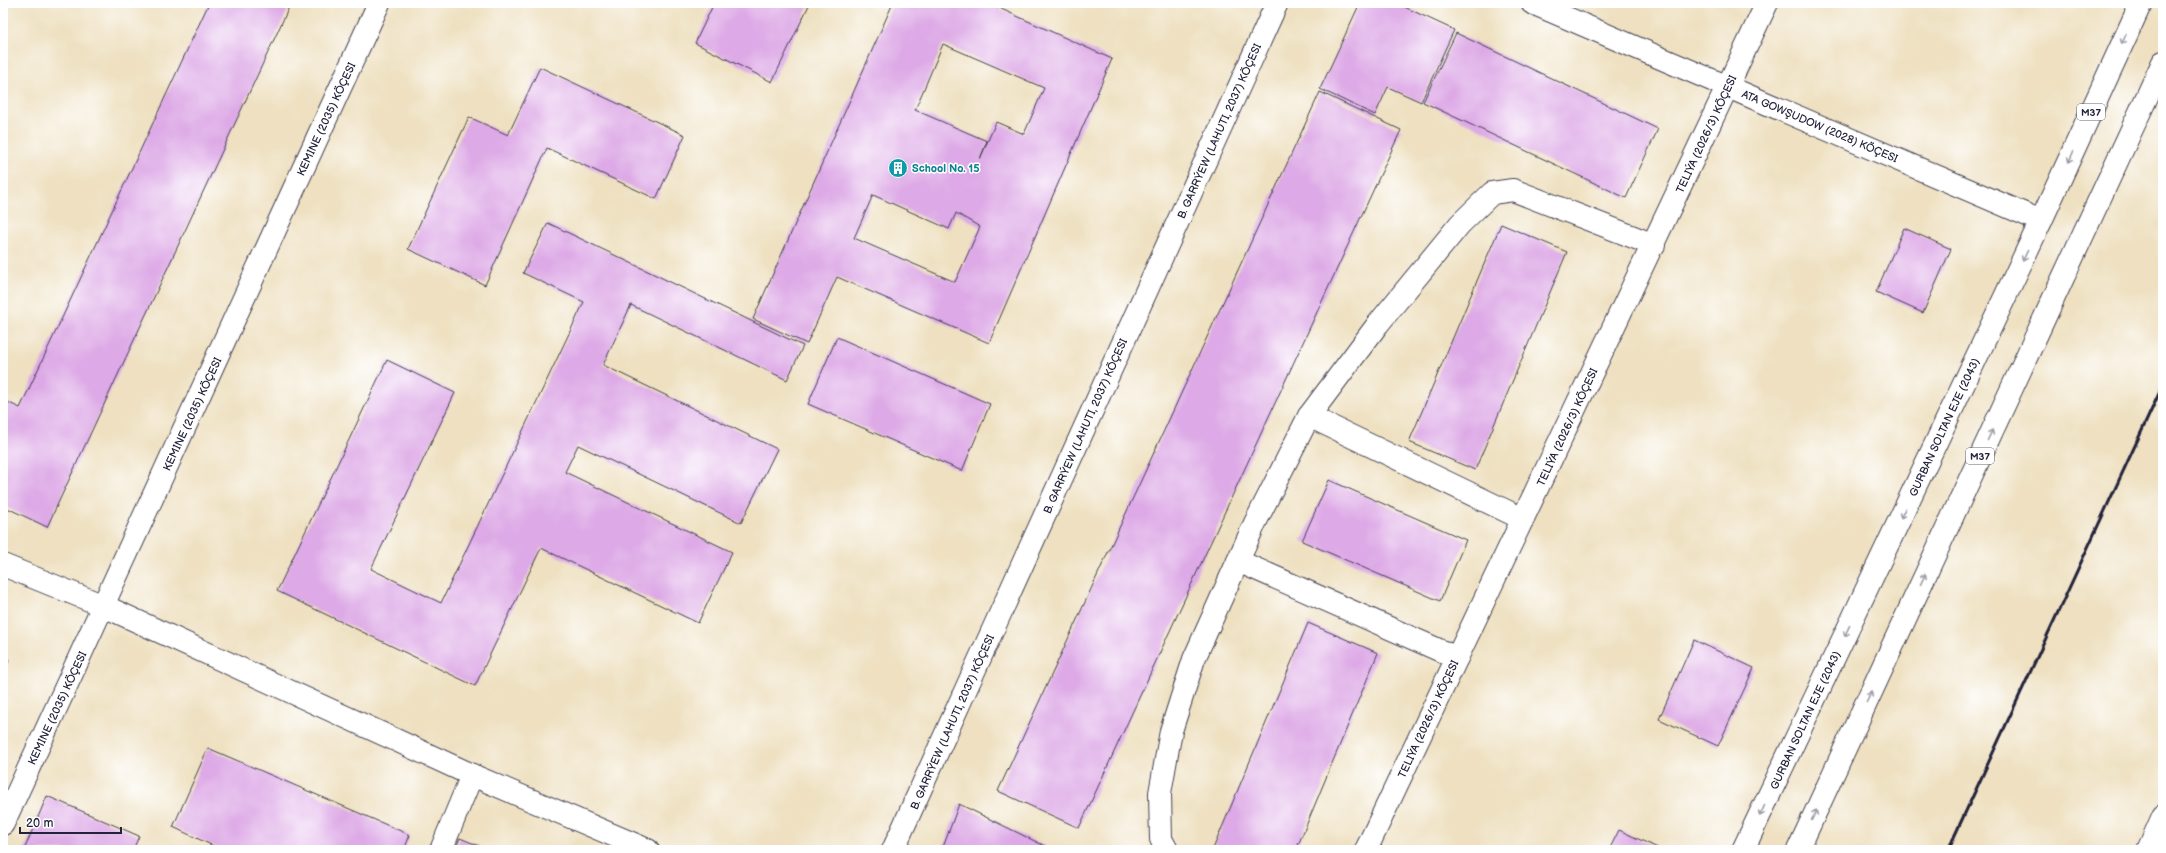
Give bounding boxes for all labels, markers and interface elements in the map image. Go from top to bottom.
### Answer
one-way arrow [2120,32,2128,44]
street label: B. GARRÝEW (LAHUTI, 2037) KÖÇESI [1174,41,1264,221]
street label: KEMINE (2035) KÖÇESI [294,60,359,178]
street label: TELIÝA (2026/3) KÖÇESI [1673,72,1740,195]
street label: ATA GOWŞUDOW (2028) KÖÇESI [1740,87,1901,166]
road number: M37 [2077,104,2105,120]
one-way arrow [2067,150,2074,162]
building icon: School No. 15 [887,157,909,179]
place label: School No. 15 [912,162,980,175]
one-way arrow [2021,250,2028,262]
street label: B. GARRÝEW (LAHUTI, 2037) KÖÇESI [1040,336,1130,516]
street label: KEMINE (2035) KÖÇESI [160,355,225,473]
street label: GURBAN SOLTAN EJE (2043) [1907,356,1982,498]
street label: TELIÝA (2026/3) KÖÇESI [1534,365,1601,488]
one-way arrow [1987,430,1994,442]
road number: M37 [1966,448,1994,464]
one-way arrow [1899,507,1906,519]
one-way arrow [1920,573,1927,585]
one-way arrow [1843,624,1850,636]
street label: B. GARRÝEW (LAHUTI, 2037) KÖÇESI [907,632,997,812]
street label: KEMINE (2035) KÖÇESI [25,649,90,767]
street label: GURBAN SOLTAN EJE (2043) [1768,649,1843,791]
street label: TELIÝA (2026/3) KÖÇESI [1395,657,1462,780]
one-way arrow [1866,691,1873,703]
one-way arrow [1758,805,1765,817]
scale bar [20,809,121,835]
one-way arrow [1811,809,1818,821]
text: 20 m [26,816,53,831]

